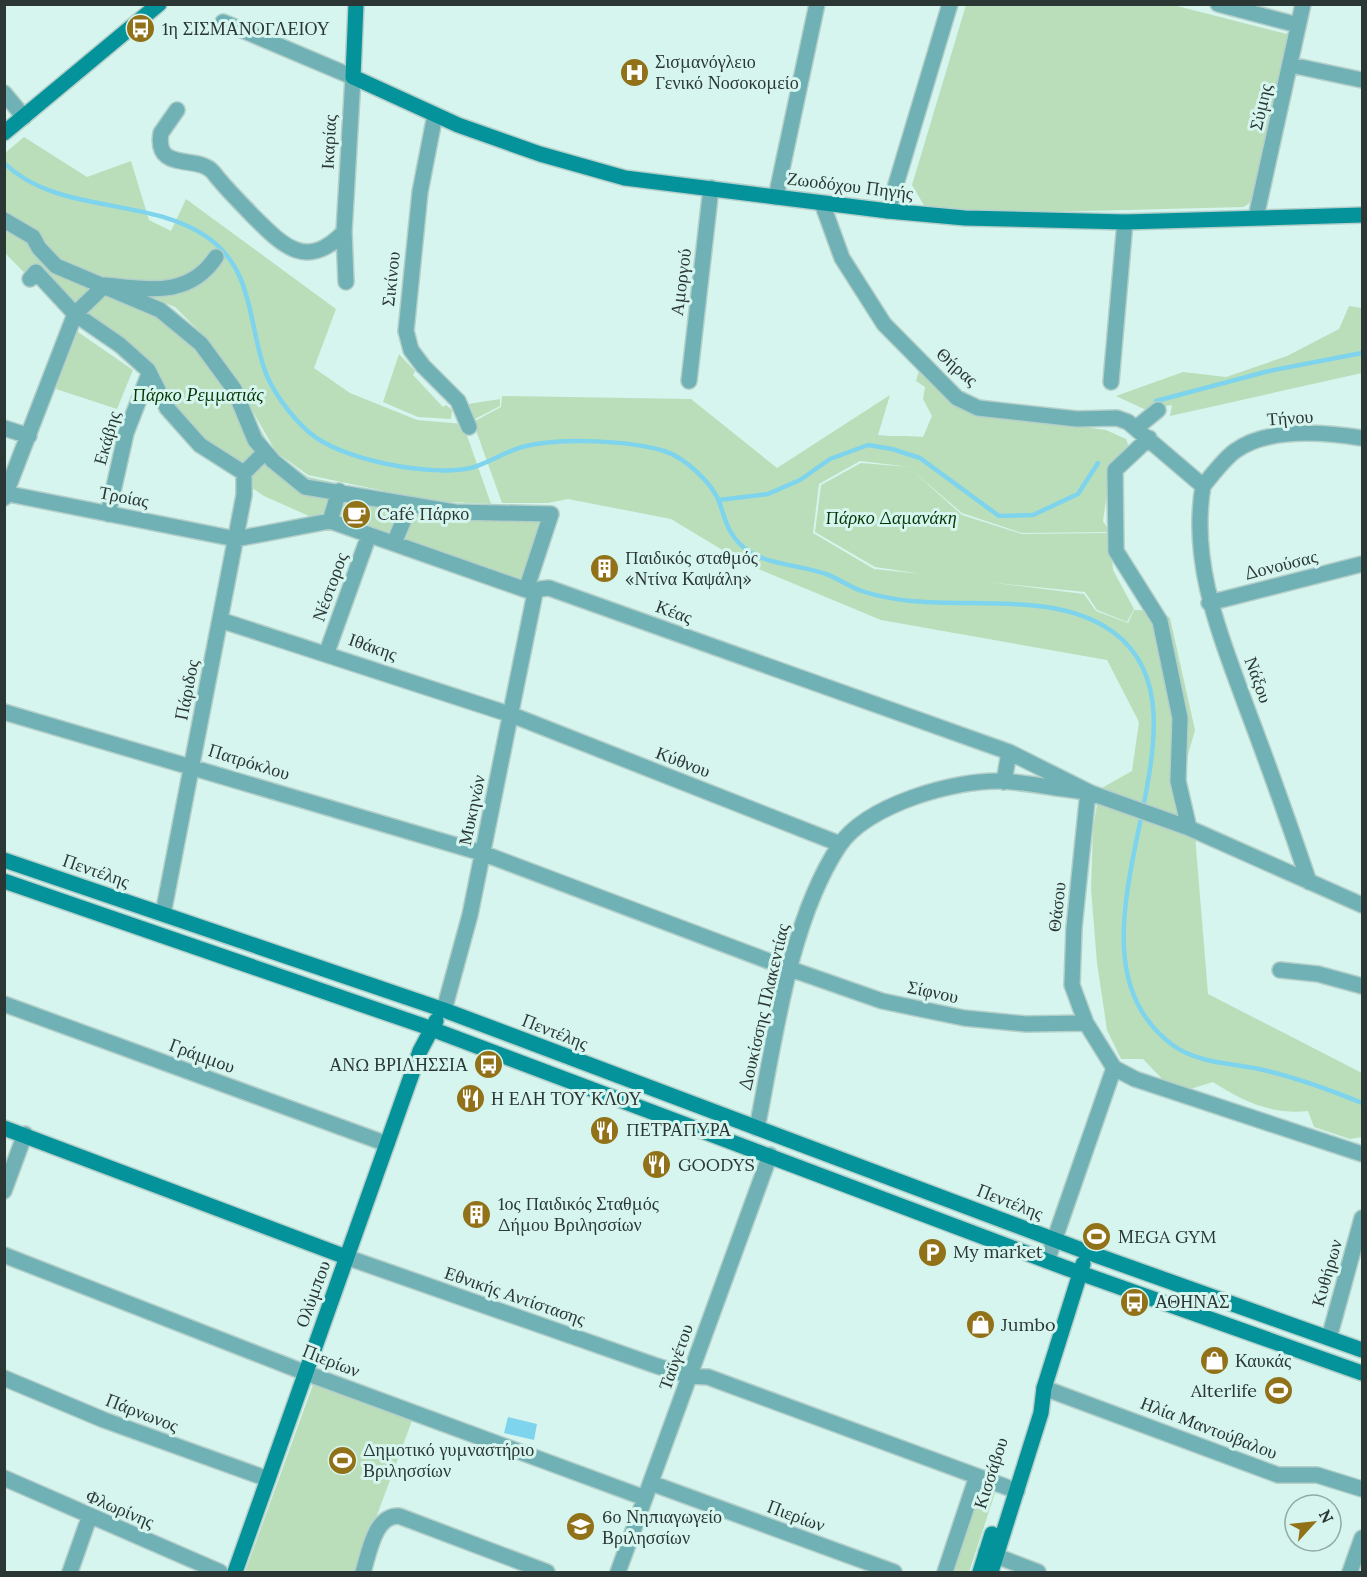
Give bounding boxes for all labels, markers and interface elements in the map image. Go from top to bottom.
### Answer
bus stop icon: 1η ΣΙΣΜΑΝΟΓΛΕΙΟΥ [125,13,157,45]
place label: 1η ΣΙΣΜΑΝΟΓΛΕΙΟΥ [162,17,330,40]
place label: Σισμανόγλειο Γενικό Νοσοκομείο [655,50,799,94]
hospital icon: Σισμανόγλειο Γενικό Νοσοκομείο [618,56,650,88]
street label: Σύμης [1244,81,1277,132]
street label: Ικαρίας [316,114,341,170]
street label: Ζωοδόχου Πηγής [786,166,915,205]
street label: Αμοργού [665,247,696,317]
street label: Σικίνου [376,250,405,308]
street label: Θήρας [932,342,983,391]
park label: Πάρκο Ρεμματιάς [132,383,264,406]
street label: Τήνου [1266,404,1314,431]
street label: Εκάβης [88,408,125,467]
street label: Τροίας [97,480,151,513]
cafe icon: Café Πάρκο [340,498,372,530]
place label: Café Πάρκο [377,502,469,525]
park label: Πάρκο Δαμανάκη [825,506,957,529]
street label: Δονούσας [1242,544,1320,585]
place label: Παιδικός σταθμός «Ντίνα Καψάλη» [625,546,758,590]
street label: Νέστορος [306,549,353,624]
building icon: Παιδικός σταθμός «Ντίνα Καψάλη» [588,552,620,584]
street label: Κέας [653,594,696,629]
street label: Ιθάκης [346,628,400,665]
street label: Νάξου [1240,653,1277,706]
street label: Πάριδος [169,657,204,722]
street label: Πατρόκλου [206,738,293,785]
street label: Κύθνου [653,741,714,782]
street label: Μυκηνών [453,773,490,847]
street label: Πεντέλης [60,848,133,893]
street label: Θάσου [1042,881,1071,933]
street label: Δουκίσσης Πλακεντίας [733,921,794,1092]
street label: Σίφνου [905,975,961,1008]
street label: Πεντέλης [519,1008,592,1055]
street label: Γράμμου [166,1033,238,1078]
bus stop icon: ΑΝΩ ΒΡΙΛΗΣΣΙΑ [473,1049,505,1081]
place label: ΑΝΩ ΒΡΙΛΗΣΣΙΑ [329,1053,468,1076]
restaurant icon: Η ΕΛΗ ΤΟΥ ΚΛΟΥ [454,1083,486,1115]
place label: Η ΕΛΗ ΤΟΥ ΚΛΟΥ [491,1087,641,1110]
restaurant icon: ΠΕΤΡΑΠΥΡΑ [589,1114,621,1146]
place label: ΠΕΤΡΑΠΥΡΑ [626,1118,731,1141]
restaurant icon: GOODYS [641,1149,673,1181]
place label: GOODYS [678,1153,755,1176]
street label: Πεντέλης [974,1178,1047,1225]
place label: 1ος Παιδικός Σταθμός Δήμου Βριλησσίων [498,1192,659,1236]
building icon: 1ος Παιδικός Σταθμός Δήμου Βριλησσίων [461,1198,493,1230]
sports icon: ΜEGA GYM [1081,1221,1113,1253]
place label: ΜEGA GYM [1118,1225,1217,1248]
parking icon: My market [916,1236,948,1268]
street label: Κυθήρων [1306,1237,1347,1309]
place label: My market [953,1240,1043,1263]
street label: Ολύμπου [290,1257,335,1331]
street label: Εθνικής Αντίστασης [442,1261,589,1330]
bus stop icon: ΑΘΗΝΑΣ [1118,1286,1150,1318]
place label: ΑΘΗΝΑΣ [1155,1290,1230,1313]
shop icon: Jumbo [964,1309,996,1341]
place label: Jumbo [1000,1313,1056,1336]
street label: Ταϋγέτου [653,1321,698,1393]
street label: Πιερίων [299,1339,363,1382]
shop icon: Καυκάς [1198,1345,1230,1377]
place label: Καυκάς [1235,1349,1291,1372]
sports icon: Alterlife [1262,1375,1294,1407]
place label: Alterlife [1190,1379,1257,1402]
street label: Πάρνωνος [102,1388,182,1437]
street label: Ηλία Μαντούβαλου [1138,1391,1281,1464]
street label: Κισσάβου [968,1434,1013,1511]
place label: Δημοτικό γυμναστήριο Βριλησσίων [363,1438,534,1482]
sports icon: Δημοτικό γυμναστήριο Βριλησσίων [326,1444,358,1476]
street label: Φλωρίνης [82,1484,158,1533]
north arrow [1283,1493,1343,1553]
street label: Πιερίων [764,1494,828,1537]
place label: 6ο Νηπιαγωγείο Βριλησσίων [602,1505,722,1549]
text: N [1315,1506,1338,1526]
school or university icon: 6ο Νηπιαγωγείο Βριλησσίων [565,1511,597,1543]

